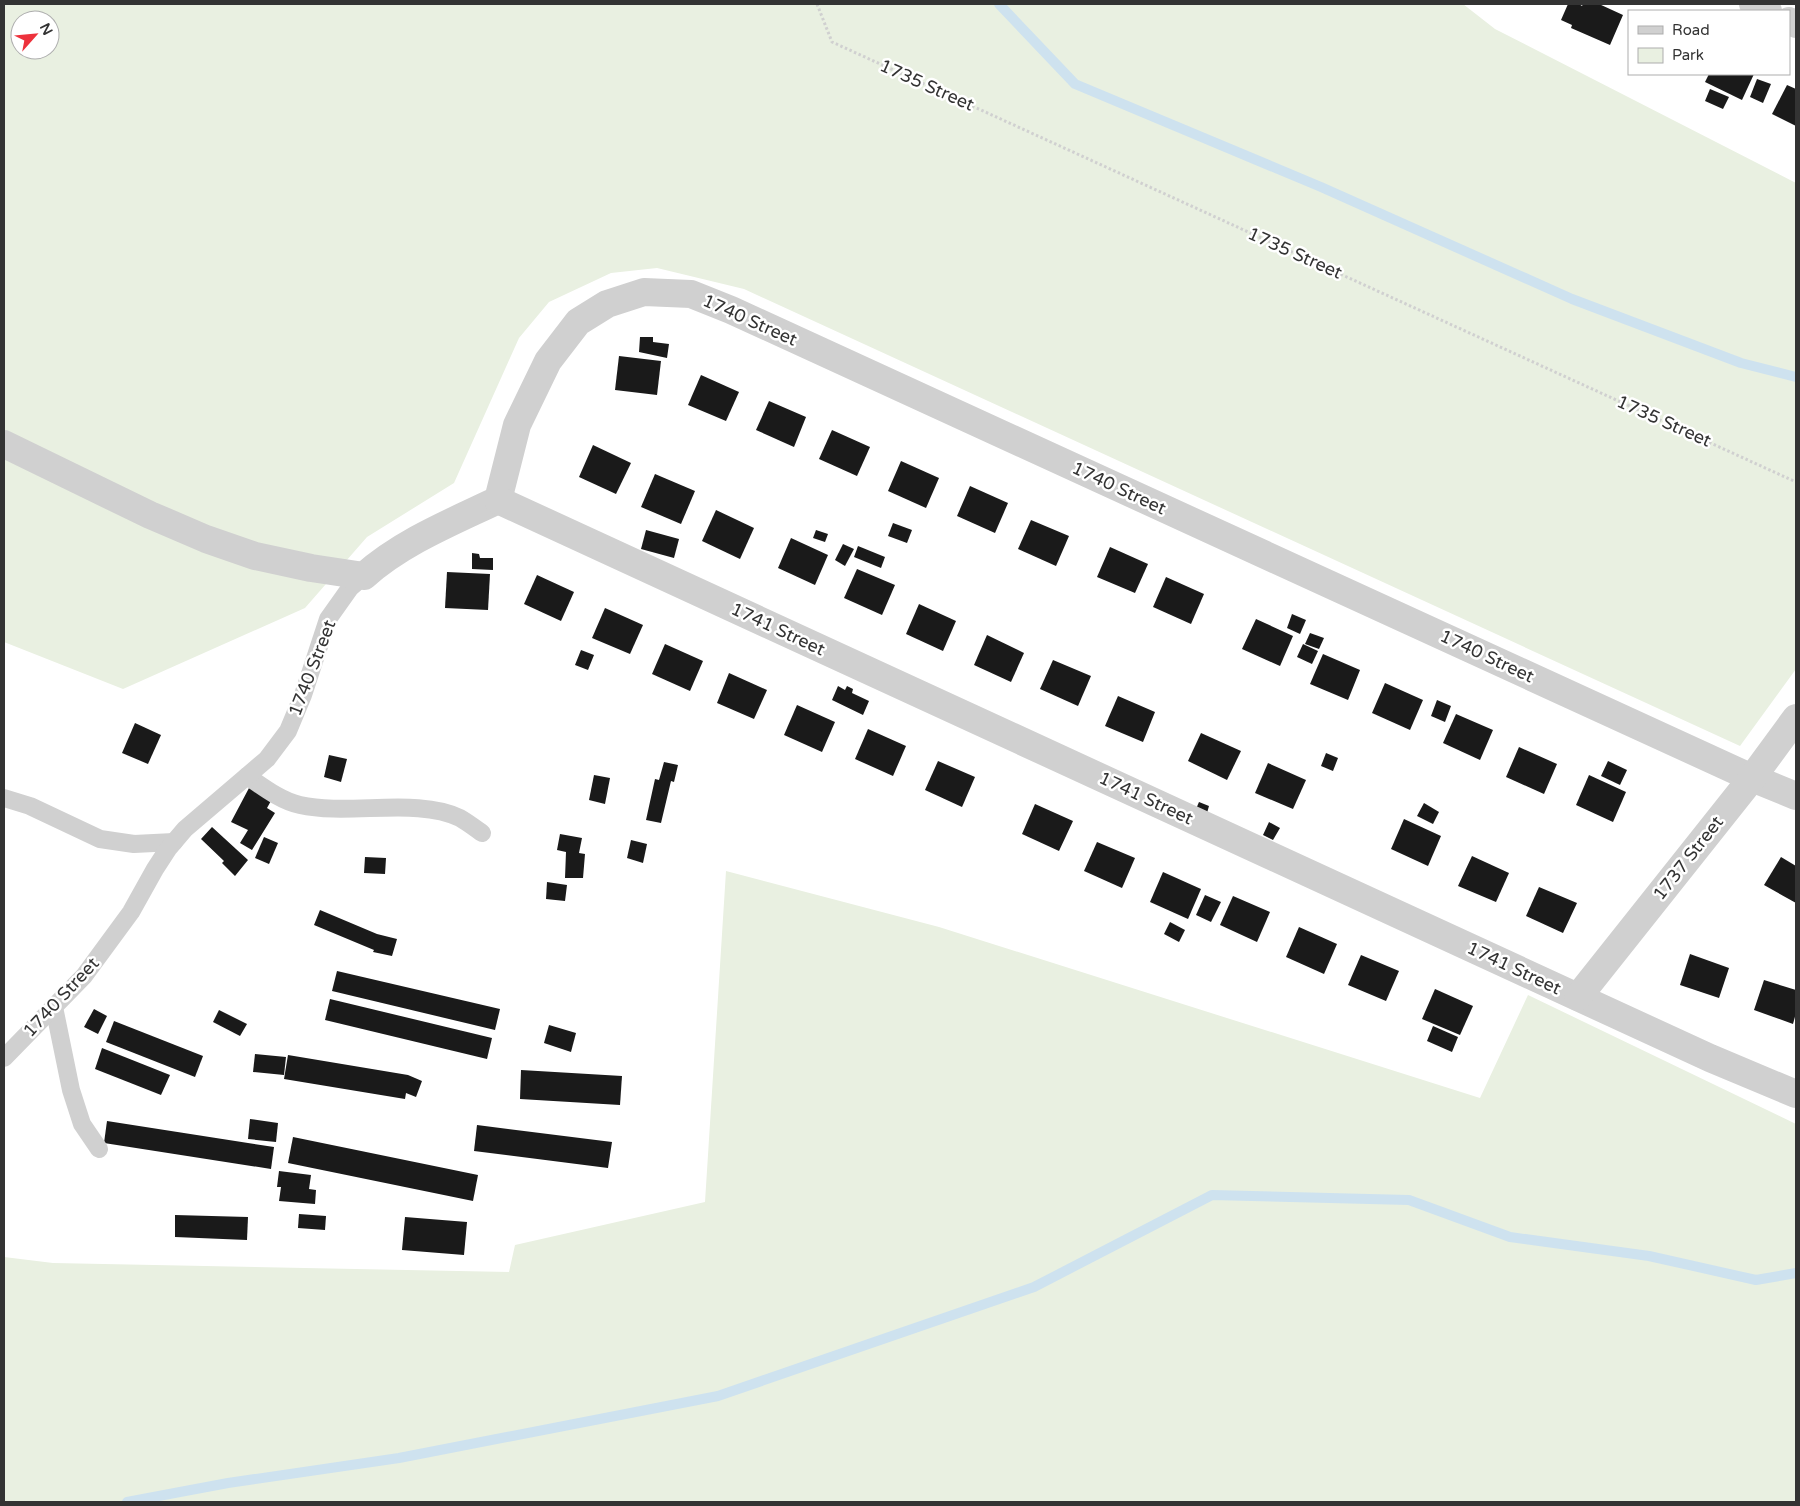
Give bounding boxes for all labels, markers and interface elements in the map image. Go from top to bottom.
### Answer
north arrow [10,10,60,60]
legend [1628,10,1790,75]
text: N [36,20,56,38]
text: Road [1672,21,1710,39]
text: Park [1672,46,1704,64]
street label: 1735 Street [876,54,978,116]
street label: 1735 Street [1244,222,1346,284]
street label: 1740 Street [699,289,801,351]
street label: 1735 Street [1613,390,1715,452]
street label: 1740 Street [1068,457,1170,519]
street label: 1741 Street [727,598,829,660]
street label: 1740 Street [284,617,340,719]
street label: 1740 Street [1436,625,1538,687]
street label: 1741 Street [1095,767,1197,829]
street label: 1737 Street [1648,811,1728,905]
street label: 1741 Street [1463,937,1565,999]
street label: 1740 Street [18,952,104,1042]

